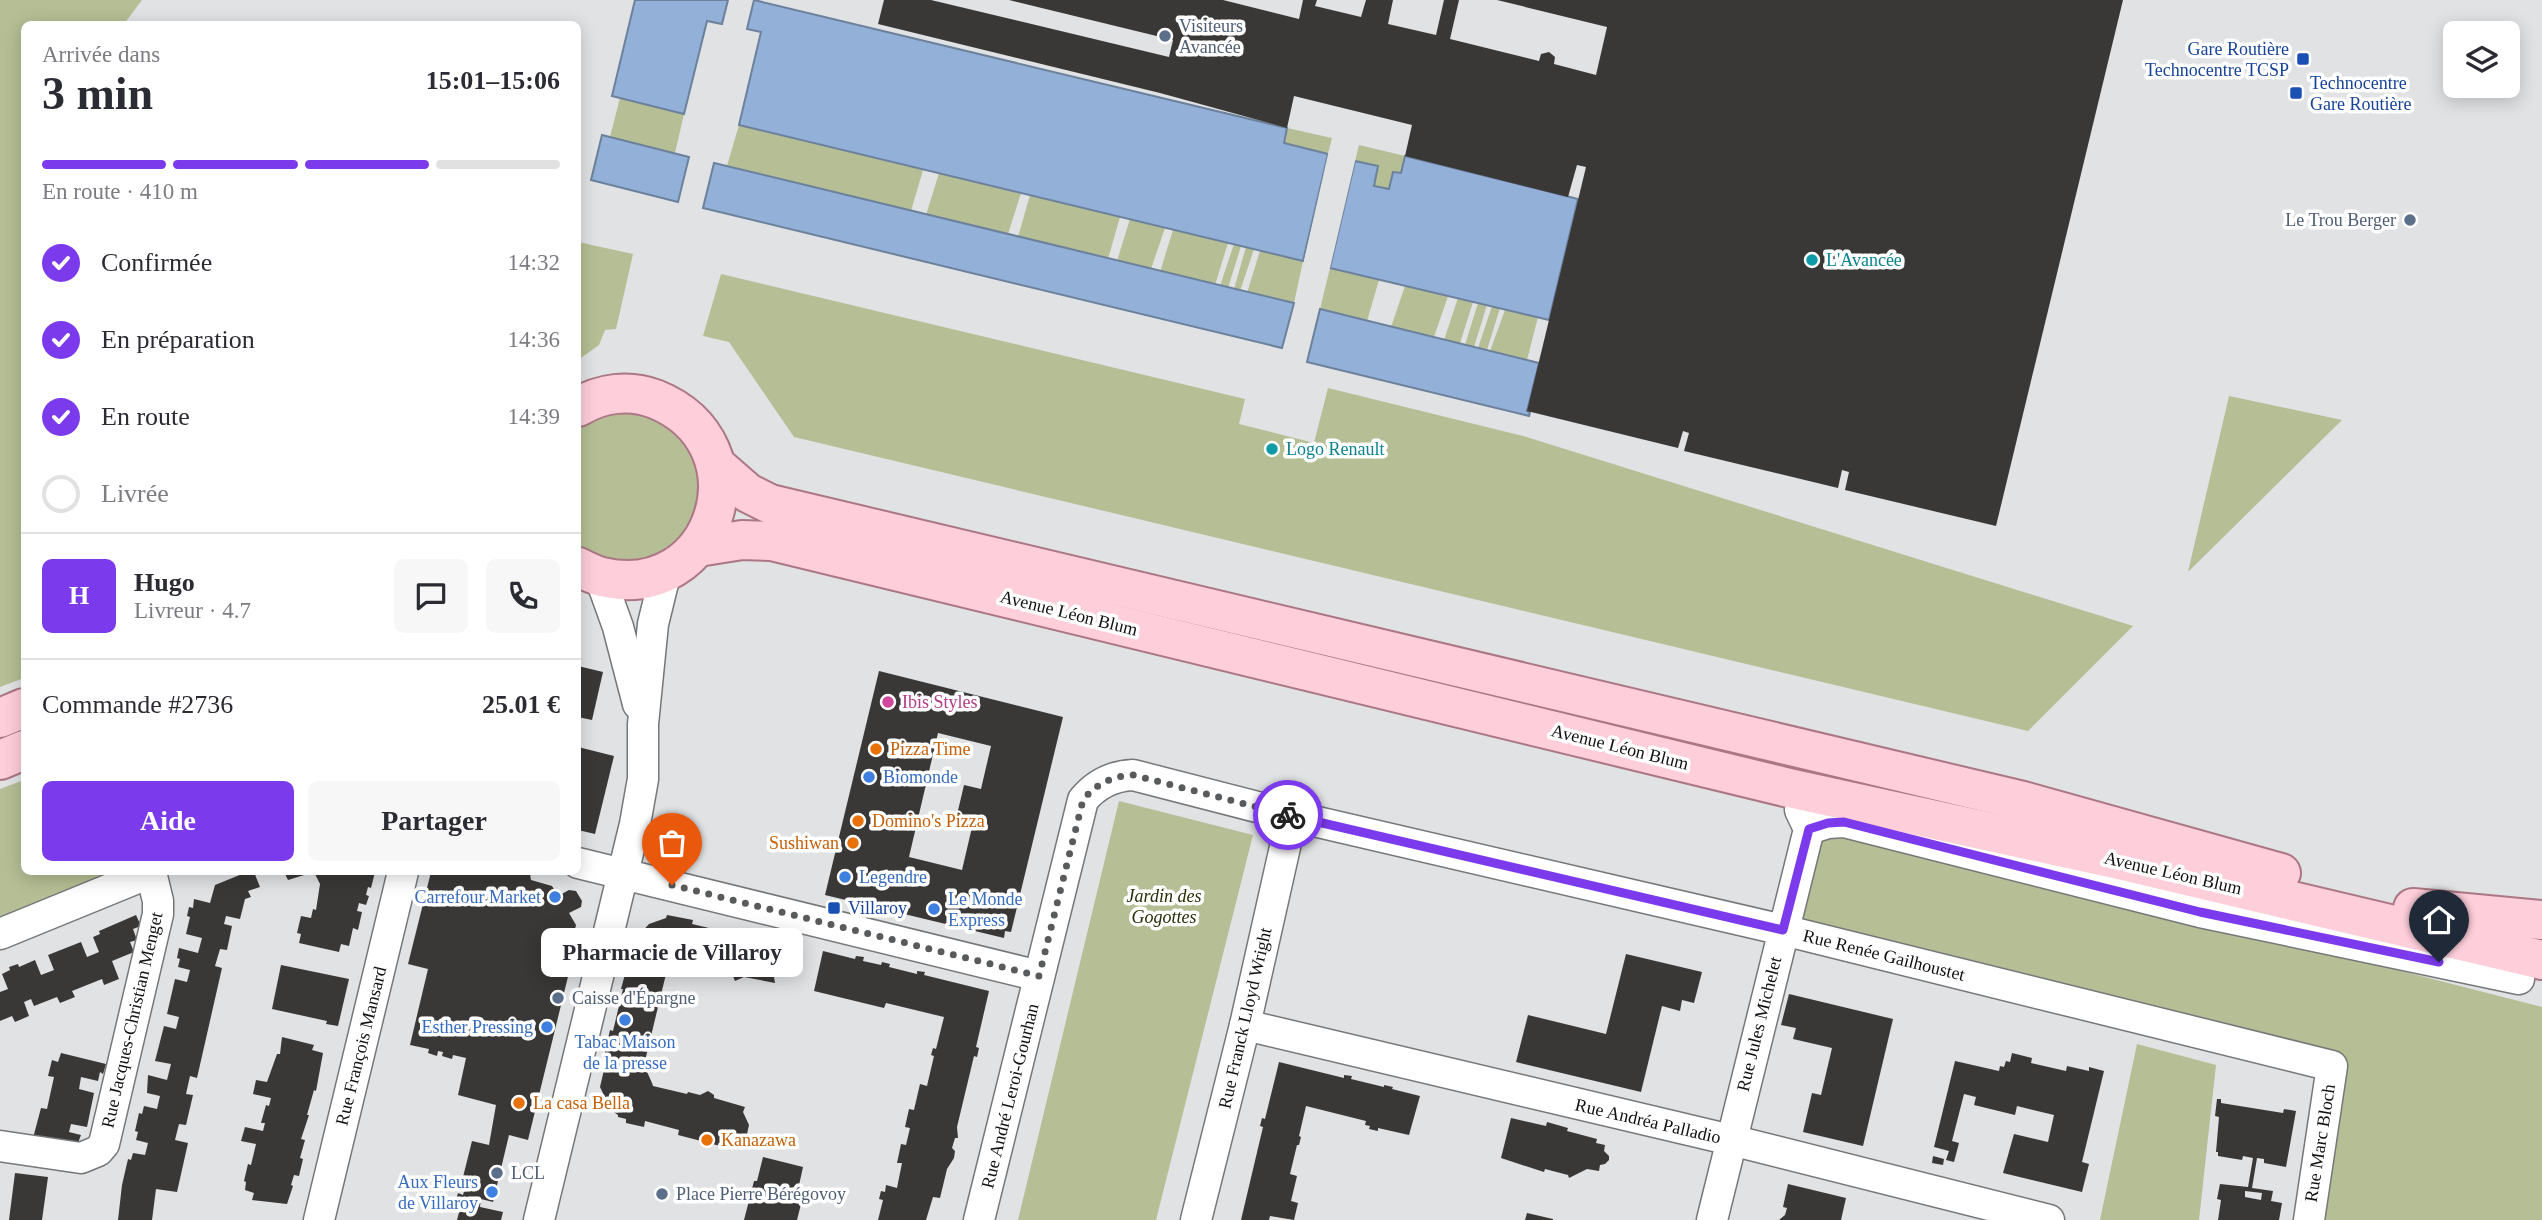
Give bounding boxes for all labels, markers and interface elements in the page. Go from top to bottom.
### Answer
place label: Visiteurs Avancée [1179,16,1243,57]
map controls [2443,21,2520,98]
button: layers [2443,21,2520,98]
marker: Visiteurs Avancée [1157,28,1173,44]
place label: Gare Routière Technocentre TCSP [2145,39,2289,80]
text: Arrivée dans [42,42,160,67]
marker: Gare Routière Technocentre TCSP [2295,51,2311,67]
text: 15:01–15:06 [426,66,560,95]
text: 3 min [42,68,153,119]
place label: Technocentre Gare Routière [2310,73,2411,114]
marker: Technocentre Gare Routière [2288,85,2304,101]
text: En route · 410 m [42,179,198,204]
place label: Le Trou Berger [2285,210,2396,230]
marker: Le Trou Berger [2402,212,2418,228]
icon: check [42,244,80,282]
text: Confirmée [101,248,212,277]
text: 14:32 [508,250,560,275]
place label: L'Avancée [1826,250,1902,270]
marker: L'Avancée [1804,252,1820,268]
icon: check [42,321,80,359]
text: En préparation [101,325,255,354]
text: 14:36 [508,327,560,352]
icon: check [42,398,80,436]
text: En route [101,402,190,431]
text: 14:39 [508,404,560,429]
place label: Logo Renault [1286,439,1384,459]
marker: Logo Renault [1264,441,1280,457]
text: Livrée [101,479,169,508]
button: chat [394,559,468,633]
button: phone [486,559,560,633]
text: Hugo [134,568,195,597]
text: H [69,581,89,610]
street label: Avenue Léon Blum [998,586,1140,640]
text: Livreur · 4.7 [134,598,251,623]
text: Commande #2736 [42,690,233,719]
text: 25.01 € [482,690,560,719]
place label: Ibis Styles [902,692,978,712]
marker: Ibis Styles [880,694,896,710]
street label: Avenue Léon Blum [1549,720,1691,774]
place label: Pizza Time [890,739,971,759]
marker: Pizza Time [868,741,884,757]
place label: Biomonde [883,767,958,787]
marker: Biomonde [861,769,877,785]
courier [1253,780,1323,850]
button: Aide [42,781,294,861]
button: Partager [308,781,560,861]
icon: bike [1269,796,1307,834]
place label: Domino's Pizza [872,811,985,831]
pin [642,813,702,885]
marker: Domino's Pizza [850,813,866,829]
icon: bag [653,824,691,862]
place label: Sushiwan [769,833,839,853]
marker: Sushiwan [845,835,861,851]
street label: Avenue Léon Blum [2102,847,2244,899]
place label: Legendre [859,867,927,887]
marker: Legendre [837,869,853,885]
park label: Jardin des Gogottes [1127,886,1201,927]
place label: Carrefour Market [415,887,541,907]
marker: Carrefour Market [547,889,563,905]
place label: Le Monde Express [948,889,1022,930]
pin [2409,890,2469,962]
place label: Villaroy [848,898,907,918]
marker: Villaroy [826,900,842,916]
marker: Le Monde Express [926,901,942,917]
icon: home [2420,901,2458,939]
street label: Rue Jacques-Christian Menget [97,910,167,1130]
street label: Rue Franck Lloyd Wright [1214,925,1276,1111]
street label: Rue Renée Gailhoustet [1801,925,1967,985]
callout: Pharmacie de Villaroy [541,927,803,976]
text: Pharmacie de Villaroy [562,940,782,965]
street label: Rue Jules Michelet [1733,955,1785,1093]
street label: Rue François Mansard [332,965,390,1127]
place label: Caisse d'Épargne [572,987,695,1008]
marker: Caisse d'Épargne [550,990,566,1006]
street label: Rue André Leroi-Gourhan [977,1001,1043,1191]
marker: Tabac Maison de la presse [617,1012,633,1028]
place label: Esther Pressing [422,1017,533,1037]
marker: Esther Pressing [539,1019,555,1035]
place label: Tabac Maison de la presse [574,1032,676,1073]
street label: Rue Marc Bloch [2301,1083,2339,1203]
place label: La casa Bella [533,1093,630,1113]
marker: La casa Bella [511,1095,527,1111]
street label: Rue Andréa Palladio [1573,1095,1723,1147]
place label: Kanazawa [721,1130,796,1150]
marker: Kanazawa [699,1132,715,1148]
place label: LCL [511,1163,545,1183]
marker: LCL [489,1165,505,1181]
place label: Aux Fleurs de Villaroy [398,1172,478,1213]
marker: Aux Fleurs de Villaroy [484,1184,500,1200]
place label: Place Pierre Bérégovoy [676,1184,846,1204]
marker: Place Pierre Bérégovoy [654,1186,670,1202]

